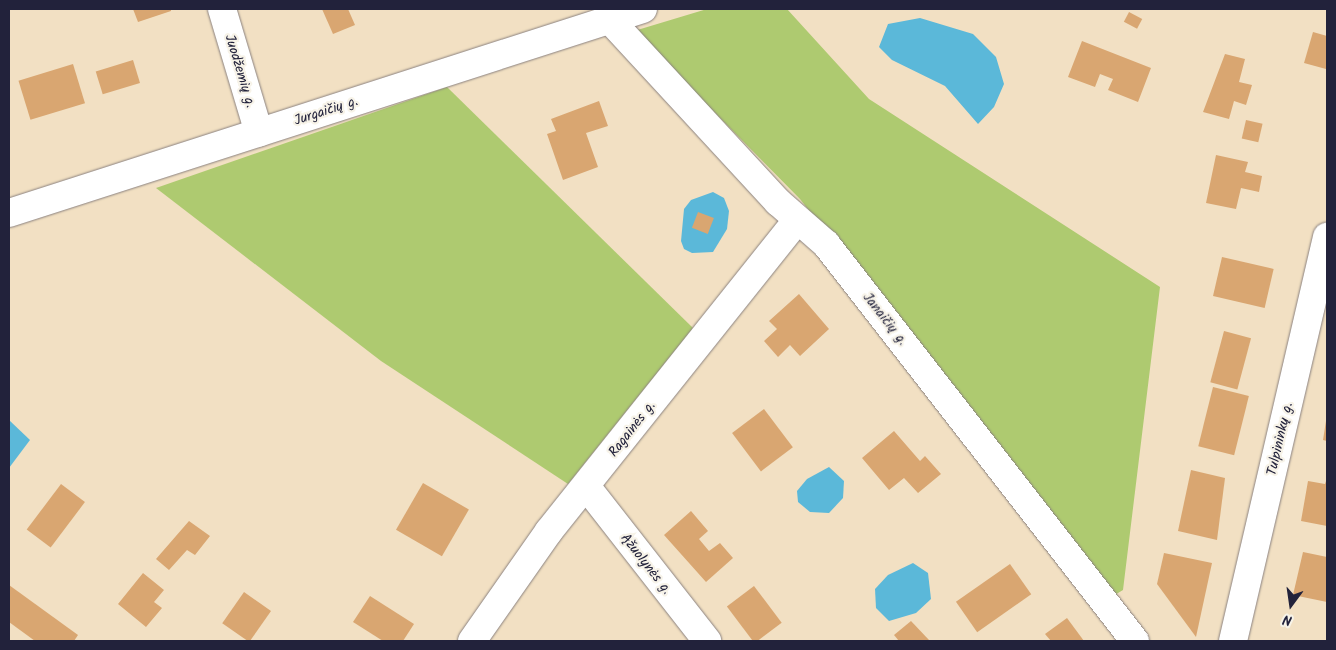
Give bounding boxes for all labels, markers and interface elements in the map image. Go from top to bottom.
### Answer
street label: Juodžemių g. [221,32,259,110]
street label: Jurgaičių g. [292,93,360,129]
street label: Janaičių g. [859,289,911,349]
street label: Ragainės g. [605,398,659,460]
street label: Tulpininkų g. [1263,401,1297,477]
street label: Ąžuolynės g. [617,530,675,598]
north arrow [1266,580,1316,630]
text: N [1280,608,1294,631]

